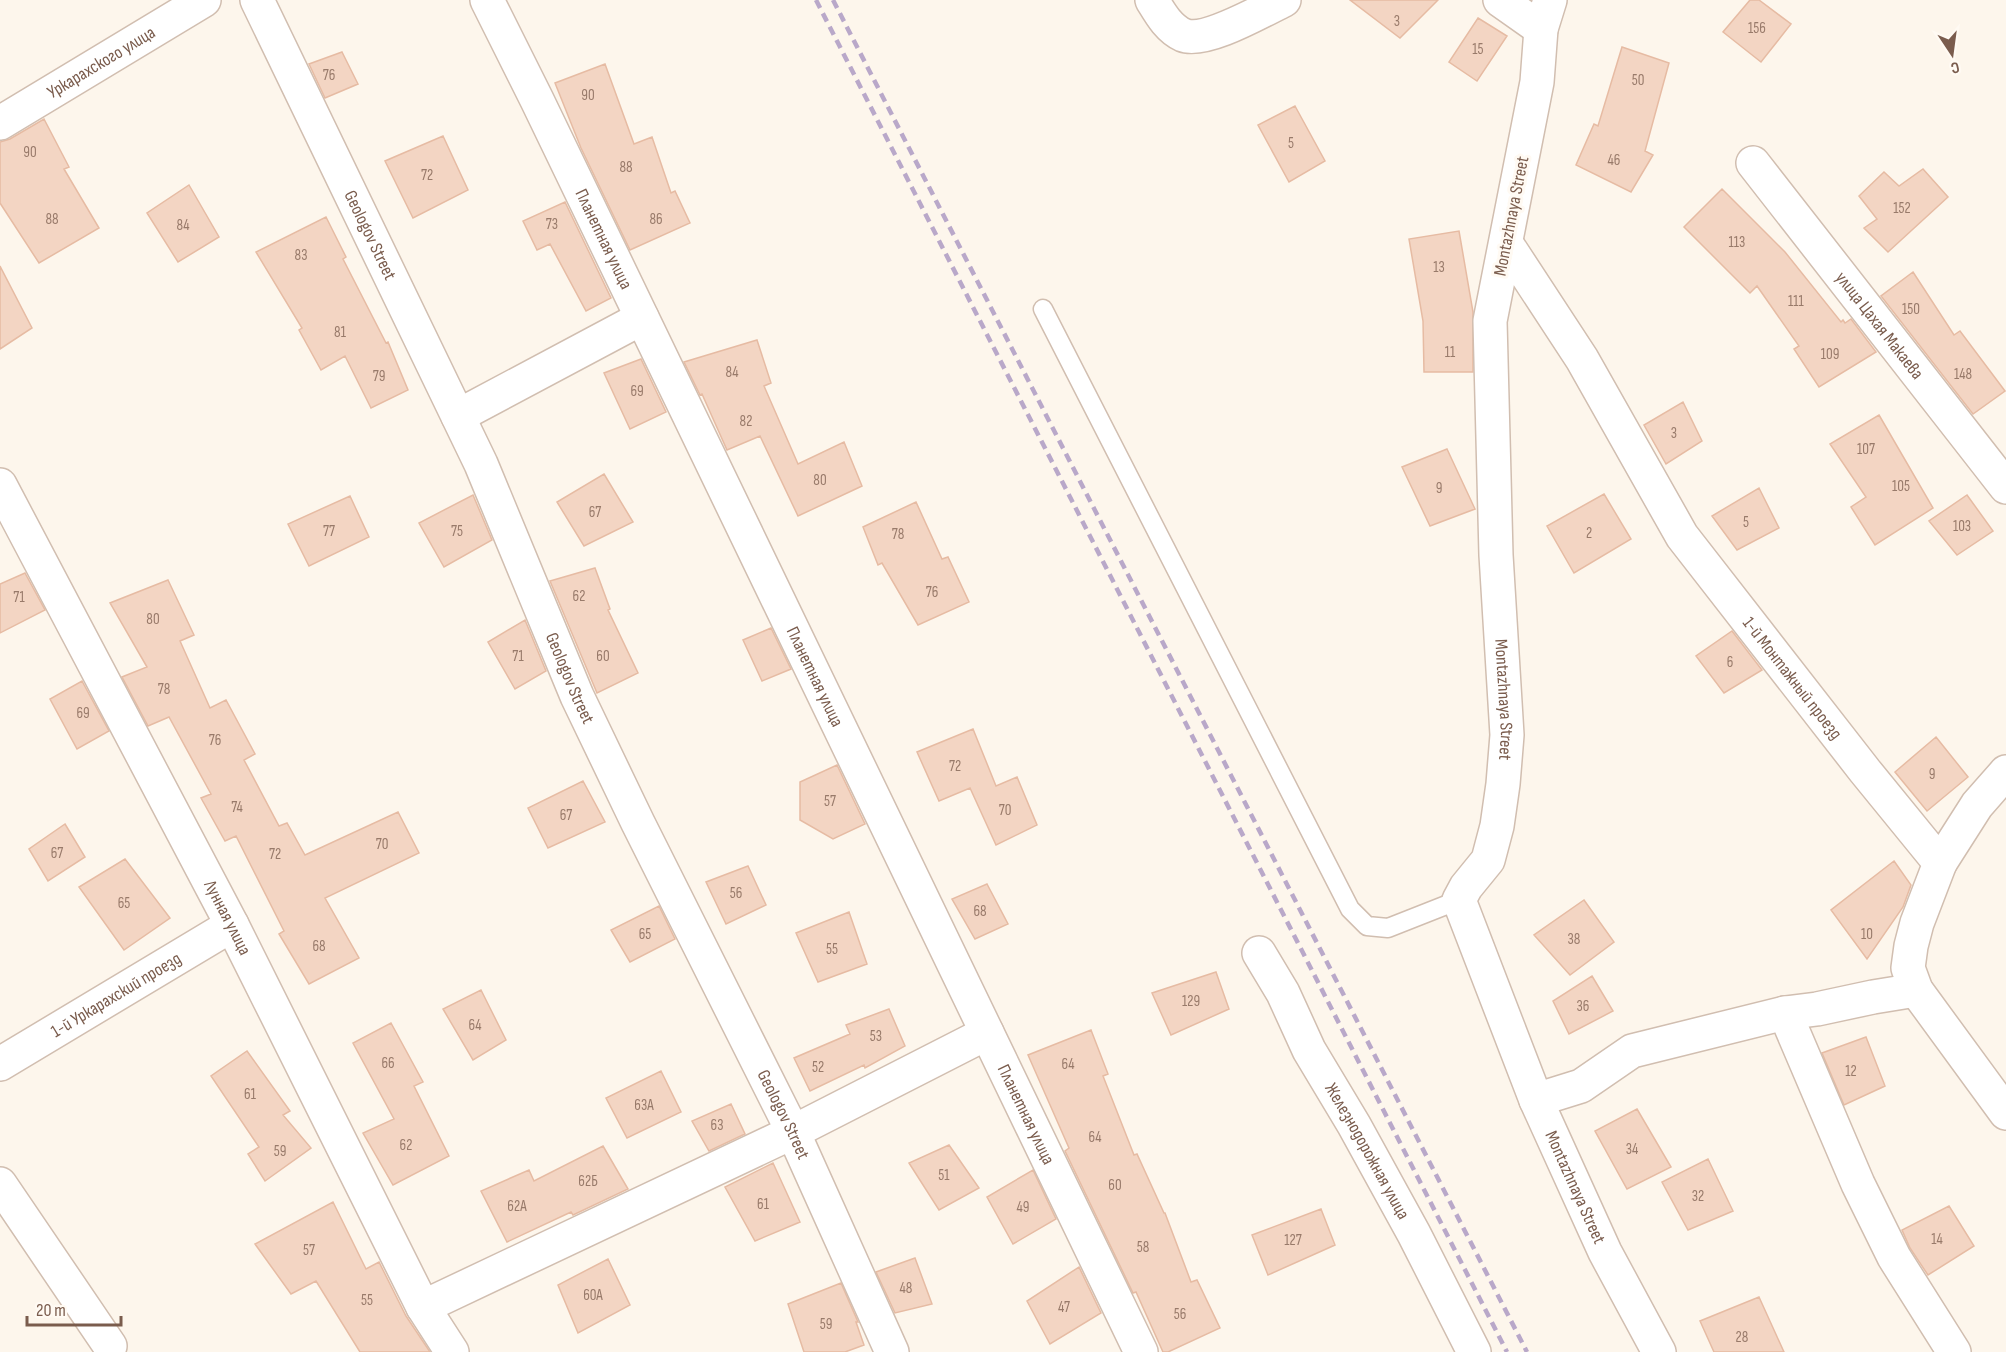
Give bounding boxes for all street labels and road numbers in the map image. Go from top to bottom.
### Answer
street label: Уркарахского улица [44,22,159,103]
street label: Montazhnaya Street [1490,154,1533,278]
street label: Планетная улица [570,186,637,293]
street label: Geologov Street [340,187,401,284]
street label: улица Цахая Макаева [1831,268,1928,384]
street label: 1-й Монтажный проезд [1738,613,1846,744]
street label: Планетная улица [782,623,848,730]
street label: Geologov Street [541,630,599,727]
street label: Montazhnaya Street [1490,638,1517,762]
street label: Лунная улица [199,876,255,959]
street label: 1-й Уркарахский проезд [47,948,185,1042]
street label: Планетная улица [993,1061,1059,1168]
street label: Geologov Street [753,1066,814,1163]
street label: Железнодорожная улица [1320,1079,1414,1223]
street label: Montazhnaya Street [1540,1128,1610,1248]

